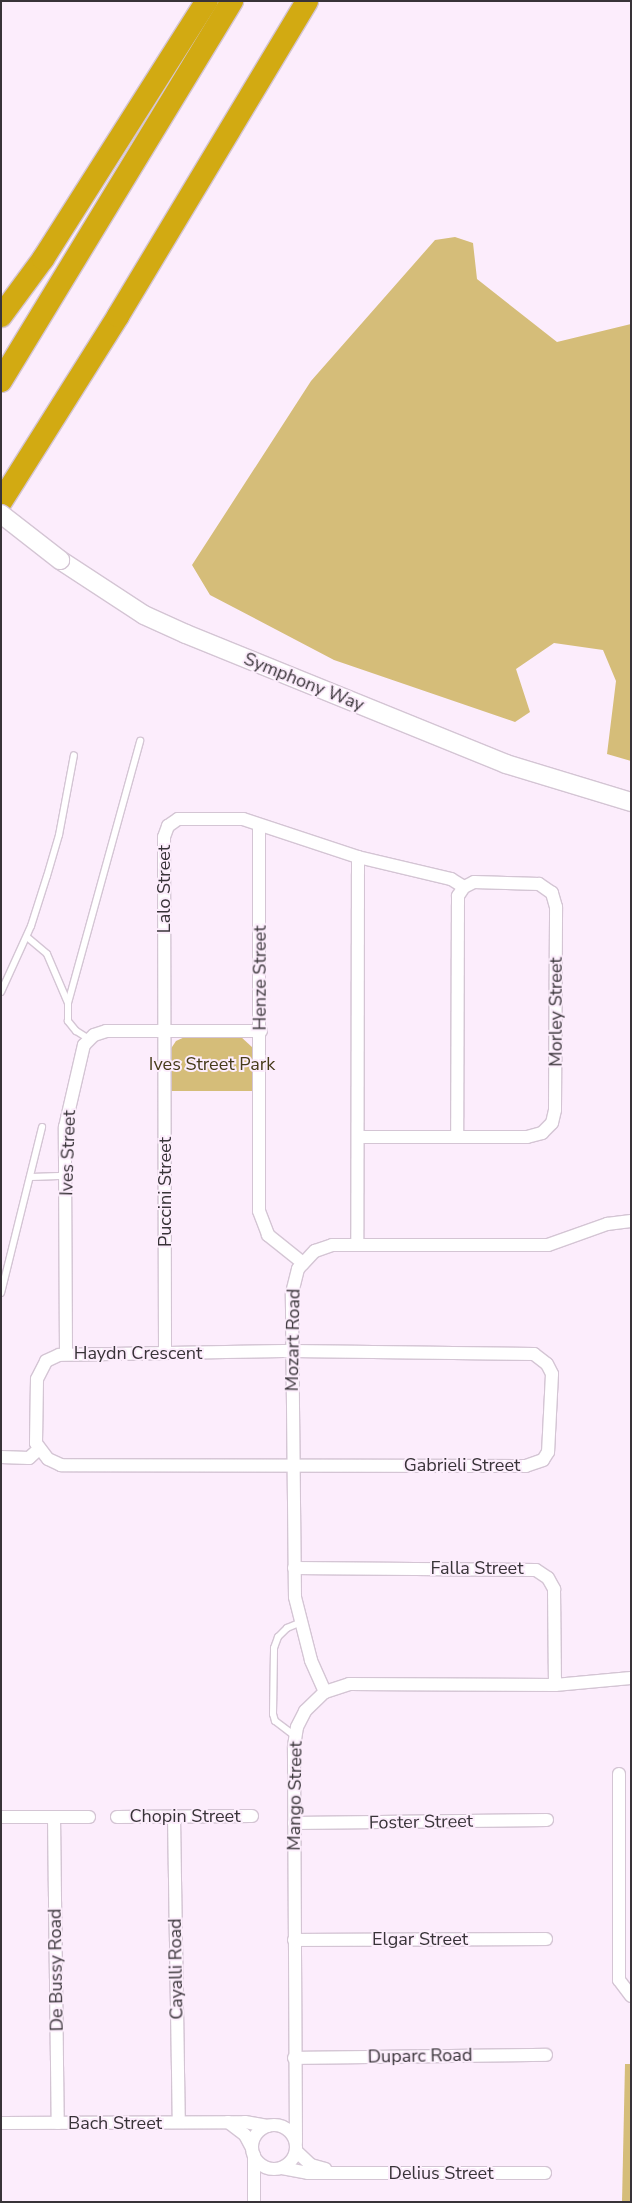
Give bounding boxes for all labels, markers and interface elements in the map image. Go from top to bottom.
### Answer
street label: Symphony Way [241,648,367,716]
street label: Lalo Street [153,845,175,933]
street label: Henze Street [249,926,271,1030]
street label: Morley Street [545,957,567,1067]
park label: Ives Street Park [149,1053,275,1075]
street label: Ives Street [56,1110,80,1196]
street label: Puccini Street [154,1137,176,1247]
street label: Mozart Road [281,1288,305,1392]
street label: Haydn Crescent [74,1342,202,1364]
street label: Gabrieli Street [404,1454,520,1476]
street label: Falla Street [431,1557,523,1579]
street label: Mango Street [283,1741,307,1851]
street label: Chopin Street [130,1805,240,1827]
street label: Foster Street [369,1810,473,1834]
street label: De Bussy Road [44,1908,68,2032]
street label: Cayalli Road [164,1918,188,2020]
street label: Elgar Street [372,1928,468,1950]
street label: Duparc Road [367,2044,473,2068]
street label: Bach Street [68,2112,162,2134]
street label: Delius Street [389,2162,493,2184]

